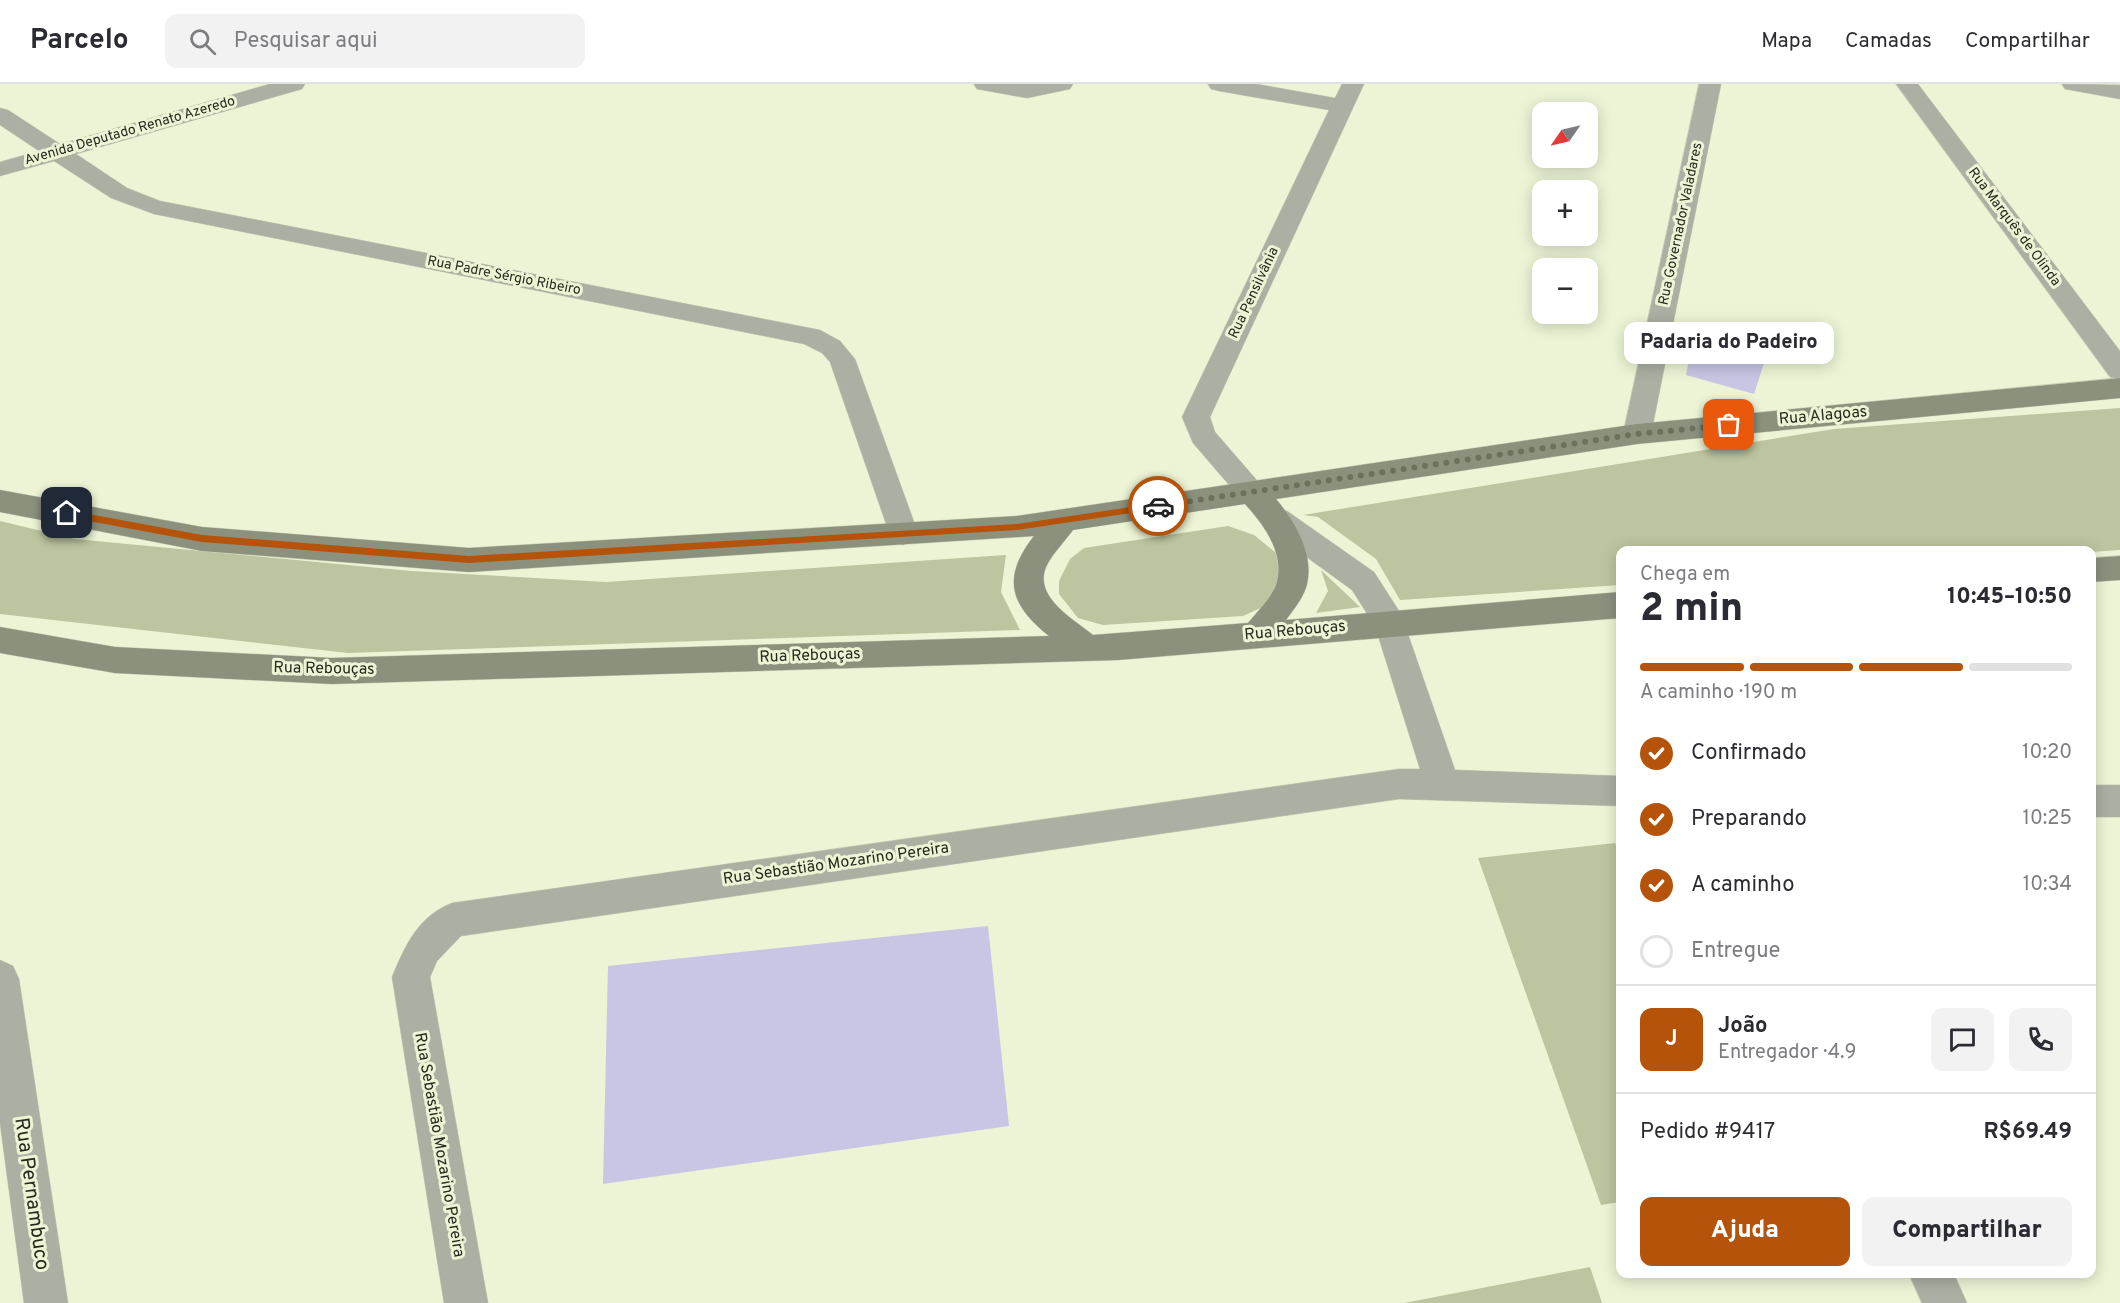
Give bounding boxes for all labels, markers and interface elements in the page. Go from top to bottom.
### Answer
search box [165,14,585,68]
text: Parcelo [30,23,129,59]
icon: search [186,25,219,58]
text: Pesquisar aqui [234,28,378,55]
text: Mapa [1761,28,1812,55]
text: Camadas [1845,28,1932,55]
text: Compartilhar [1965,28,2090,55]
street label: Avenida Deputado Renato Azeredo [23,93,237,169]
north arrow [1532,102,1598,168]
map controls [1532,102,1598,324]
street label: Rua Governador Valadares [1655,141,1707,307]
street label: Rua Marquês de Olinda [1964,164,2064,290]
button: + [1532,180,1598,246]
street label: Rua Pensilvânia [1225,245,1283,341]
street label: Rua Padre Sérgio Ribeiro [426,253,582,299]
button: − [1532,258,1598,324]
callout: Padaria do Padeiro [1624,323,1834,365]
text: Padaria do Padeiro [1640,330,1818,356]
pin [1703,399,1754,450]
street label: Rua Alagoas [1778,402,1868,430]
icon: bag [1712,408,1745,441]
courier [1128,476,1188,536]
pin [41,487,92,538]
icon: car [1142,490,1175,523]
icon: home [50,496,83,529]
text: Chega em [1640,562,1730,588]
text: 10:45–10:50 [1947,584,2072,611]
text: 2 min [1640,586,1743,635]
street label: Rua Rebouças [1244,617,1346,645]
street label: Rua Rebouças [759,644,861,668]
street label: Rua Rebouças [273,658,375,680]
text: A caminho · 190 m [1640,680,1797,706]
icon: check [1640,737,1673,770]
text: Confirmado [1691,740,1807,767]
text: 10:20 [2022,740,2072,766]
icon: check [1640,803,1673,836]
text: Preparando [1691,806,1807,833]
text: 10:25 [2023,806,2072,832]
street label: Rua Sebastião Mozarino Pereira [722,838,950,890]
icon: check [1640,869,1673,902]
text: A caminho [1691,872,1794,899]
text: 10:34 [2023,872,2072,898]
text: Entregue [1691,938,1780,965]
button: chat [1931,1008,1994,1071]
button: phone [2009,1008,2072,1071]
text: João [1718,1013,1767,1040]
text: J [1665,1026,1678,1053]
street label: Rua Sebastião Mozarino Pereira [409,1031,469,1259]
text: Entregador · 4.9 [1718,1040,1857,1066]
street label: Rua Pernambuco [7,1116,55,1272]
text: Pedido #9417 [1640,1119,1775,1146]
text: R$69.49 [1983,1119,2072,1146]
button: Ajuda [1640,1197,1850,1266]
button: Compartilhar [1862,1197,2072,1266]

